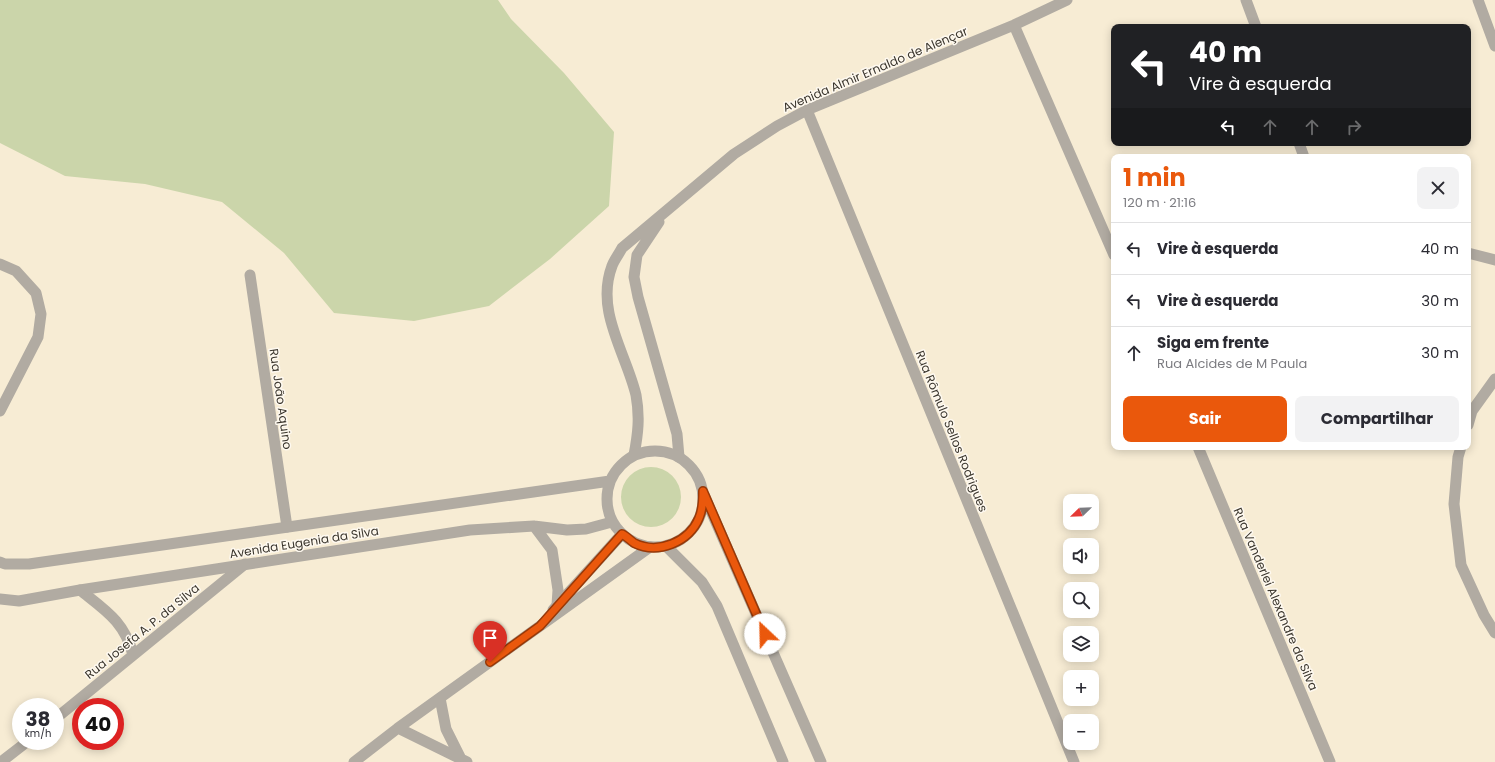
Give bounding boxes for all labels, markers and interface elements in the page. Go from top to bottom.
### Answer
street label: Avenida Almir Ernaldo de Alençar [780,22,971,116]
text: 40 m [1189,33,1262,72]
icon: left [1123,40,1175,92]
text: Vire à esquerda [1189,71,1332,96]
icon: left [1217,116,1239,138]
icon: ahead [1259,116,1281,138]
icon: ahead [1301,116,1323,138]
icon: right [1343,116,1365,138]
text: 1 min [1123,161,1186,194]
button: close [1417,167,1459,209]
text: 120 m · 21:16 [1123,193,1196,212]
icon: left [1123,238,1145,260]
text: Vire à esquerda [1157,238,1279,259]
text: 40 m [1421,238,1459,259]
icon: left [1123,290,1145,312]
text: Vire à esquerda [1157,290,1279,311]
text: 30 m [1421,290,1459,311]
text: Siga em frente [1157,332,1269,353]
icon: ahead [1123,342,1145,364]
text: 30 m [1421,342,1459,363]
street label: Rua João Aquino [266,348,297,451]
street label: Rua Rômulo Sellos Rodrigues [912,348,992,514]
text: Rua Alcides de M Paula [1157,354,1307,373]
button: Sair [1123,396,1287,442]
button: Compartilhar [1295,396,1459,442]
north arrow [1063,494,1099,530]
map controls [1063,494,1099,750]
street label: Rua Vanderlei Alexandre da Silva [1230,505,1322,693]
street label: Avenida Eugenia da Silva [228,522,380,562]
button: sound [1063,538,1099,574]
street label: Rua Josefa A. P. da Silva [81,579,203,683]
button: search [1063,582,1099,618]
position arrow [744,613,786,655]
pin [473,621,507,662]
button: layers [1063,626,1099,662]
icon: arrive [479,627,501,649]
button: + [1063,670,1099,706]
speed limit sign: 40 [72,698,124,750]
text: 38 [25,705,51,733]
button: − [1063,714,1099,750]
text: km/h [25,726,51,741]

